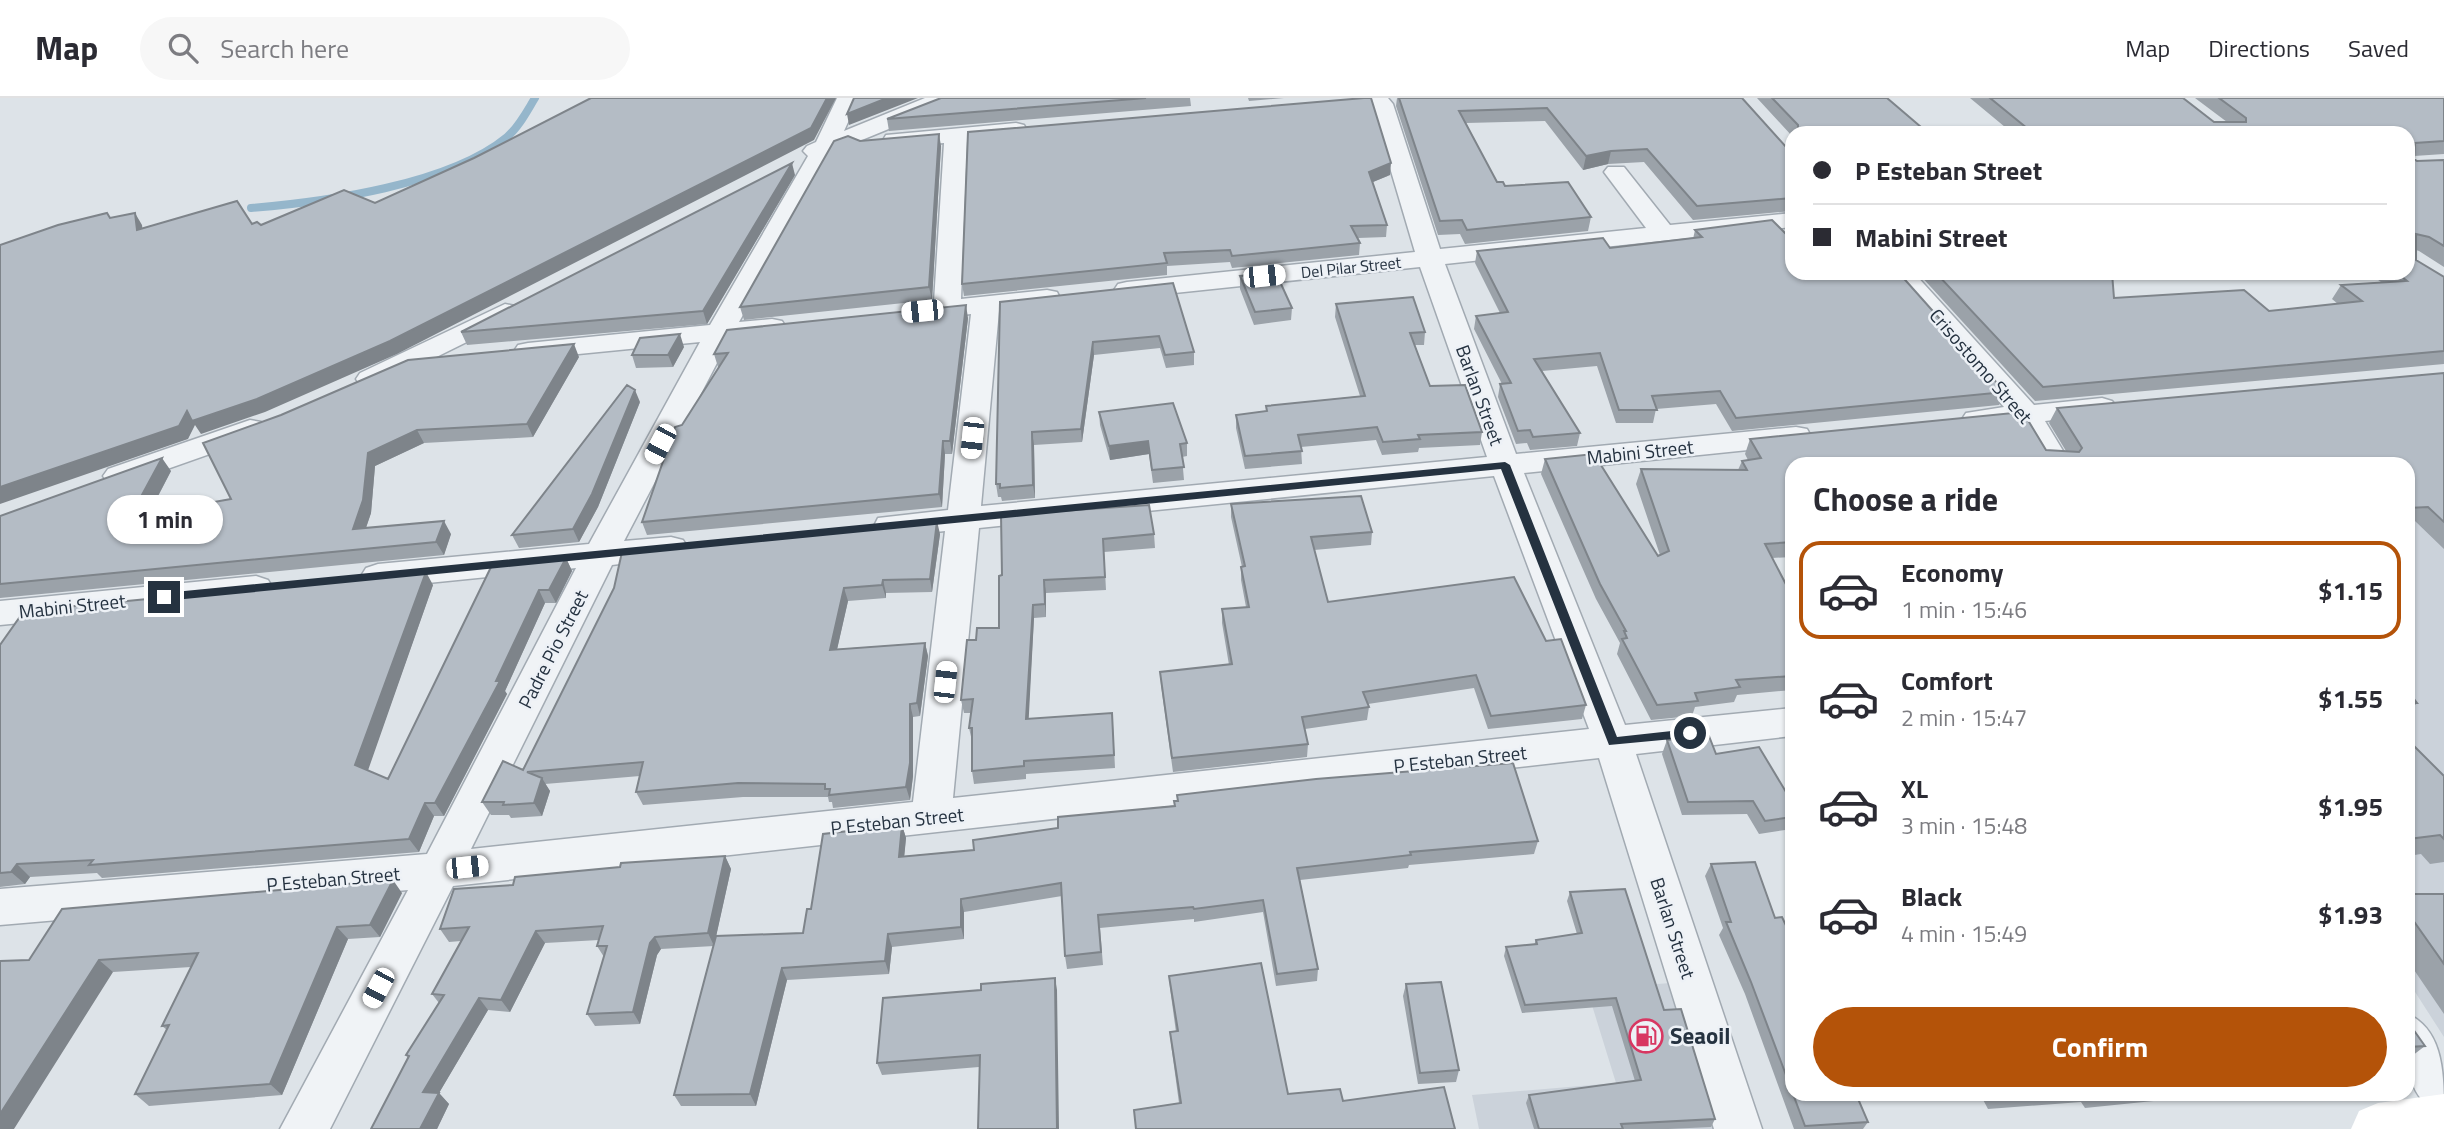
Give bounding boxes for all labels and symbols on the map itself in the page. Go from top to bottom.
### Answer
street label: Del Pilar Street [1300,250,1403,284]
car [1243,263,1286,289]
car [901,298,944,324]
street label: Crisostomo Street [1923,302,2040,430]
street label: Barlan Street [1449,340,1512,449]
car [960,416,985,460]
car [641,421,680,467]
street label: Mabini Street [1585,431,1695,472]
callout: 1 min [106,496,222,545]
route end [148,581,180,613]
street label: Padre Pio Street [510,584,595,713]
street label: Mabini Street [17,585,127,626]
car [933,660,958,704]
route start [1674,717,1706,749]
street label: P Esteban Street [1392,737,1528,780]
street label: P Esteban Street [829,799,965,842]
car [446,854,489,880]
street label: P Esteban Street [265,858,401,899]
street label: Barlan Street [1643,873,1704,983]
car [359,965,398,1011]
fuel station icon: Seaoil [1627,1017,1665,1055]
place label: Seaoil [1670,1018,1730,1053]

